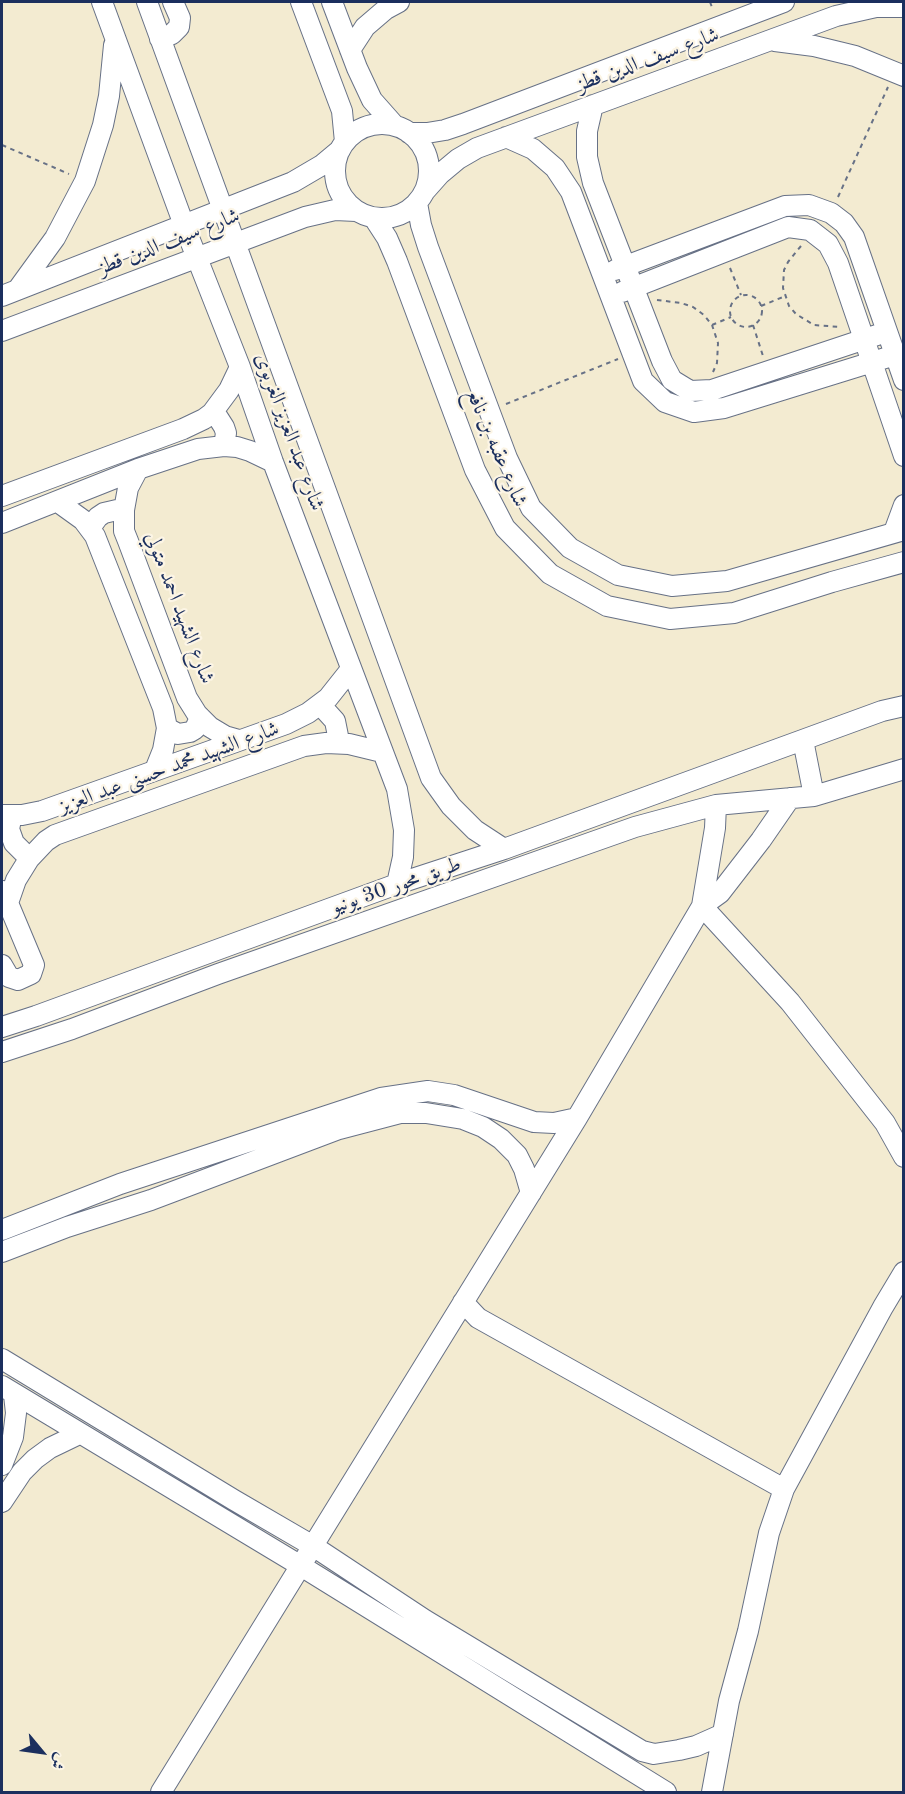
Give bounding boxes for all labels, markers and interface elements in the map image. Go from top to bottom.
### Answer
street label: شارع سيف الدين قطز [573,23,723,97]
street label: شارع سيف الدين قطز [95,203,243,281]
street label: شارع عبد العزيز الغربوى [249,350,329,514]
street label: شارع عقبه بن نافع [460,385,532,511]
street label: شارع الشهيد احمد متولي [138,529,220,687]
street label: شارع الشهيد محمد حسنى عبد العزيز [55,716,283,820]
street label: طريق محور 30 يونيو [327,852,465,920]
north arrow [12,1722,72,1782]
text: ش [47,1750,69,1772]

